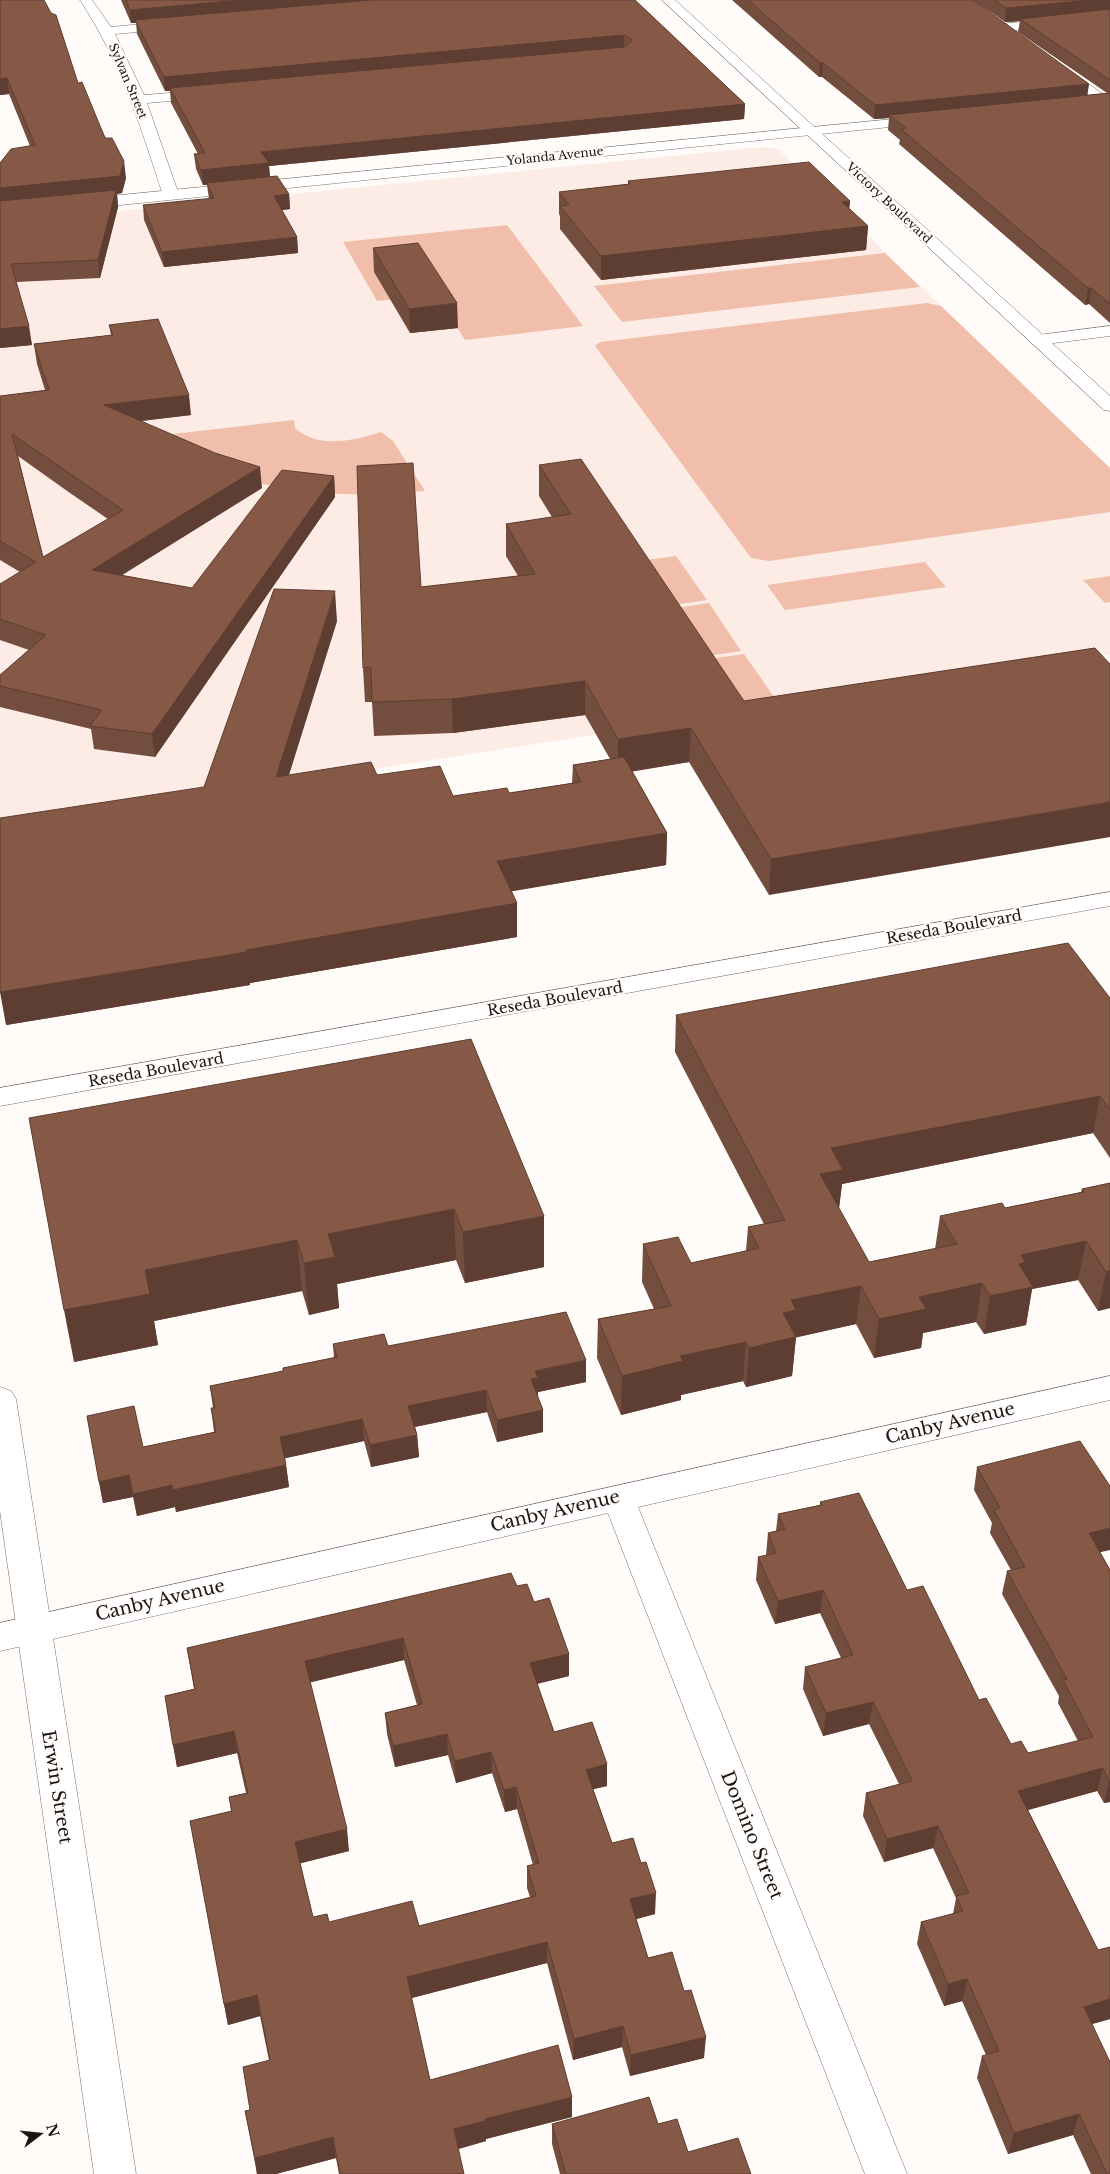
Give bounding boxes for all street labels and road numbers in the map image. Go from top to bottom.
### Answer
street label: Sylvan Street [106,41,151,121]
street label: Yolanda Avenue [505,143,604,168]
street label: Victory Boulevard [843,158,935,246]
street label: Reseda Boulevard [885,905,1023,948]
street label: Reseda Boulevard [486,977,624,1020]
street label: Reseda Boulevard [87,1048,225,1091]
street label: Canby Avenue [883,1397,1017,1449]
street label: Canby Avenue [488,1485,622,1537]
street label: Canby Avenue [93,1574,227,1626]
street label: Erwin Street [37,1729,77,1846]
street label: Domino Street [716,1768,788,1903]

